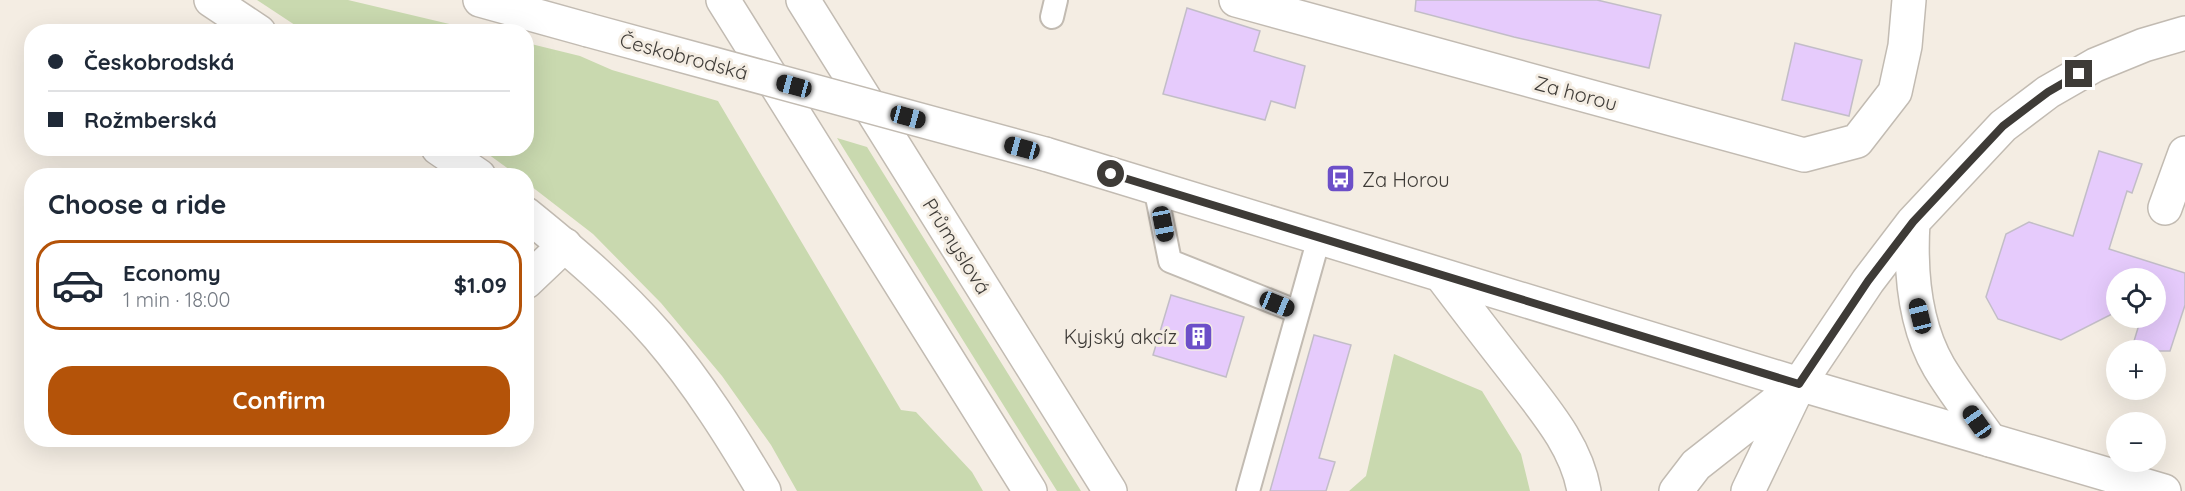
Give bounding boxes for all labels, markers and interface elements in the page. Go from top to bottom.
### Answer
street label: Českobrodská [617,27,751,85]
text: Českobrodská [84,48,234,76]
route end [2065,60,2092,87]
street label: Za horou [1532,70,1620,116]
car [774,73,814,99]
car [888,104,928,130]
text: Rožmberská [84,106,217,134]
car [1002,135,1042,161]
route start [1097,160,1124,187]
bus stop icon: Za Horou [1325,163,1357,195]
place label: Za Horou [1362,167,1450,192]
text: Choose a ride [48,187,226,221]
street label: Průmyslová [918,193,996,299]
car [1151,205,1175,243]
icon: car [51,258,105,312]
text: Economy [123,259,221,287]
map controls [2106,268,2166,472]
button: locate [2106,268,2166,328]
text: $1.09 [454,271,507,299]
text: 1 min · 18:00 [123,287,231,312]
car [1257,289,1297,319]
car [1907,296,1933,336]
building icon: Kyjský akcíz [1182,320,1214,352]
place label: Kyjský akcíz [1064,324,1177,349]
button: + [2106,340,2166,400]
button: Confirm [48,366,510,435]
car [1959,402,1995,442]
button: − [2106,412,2166,472]

